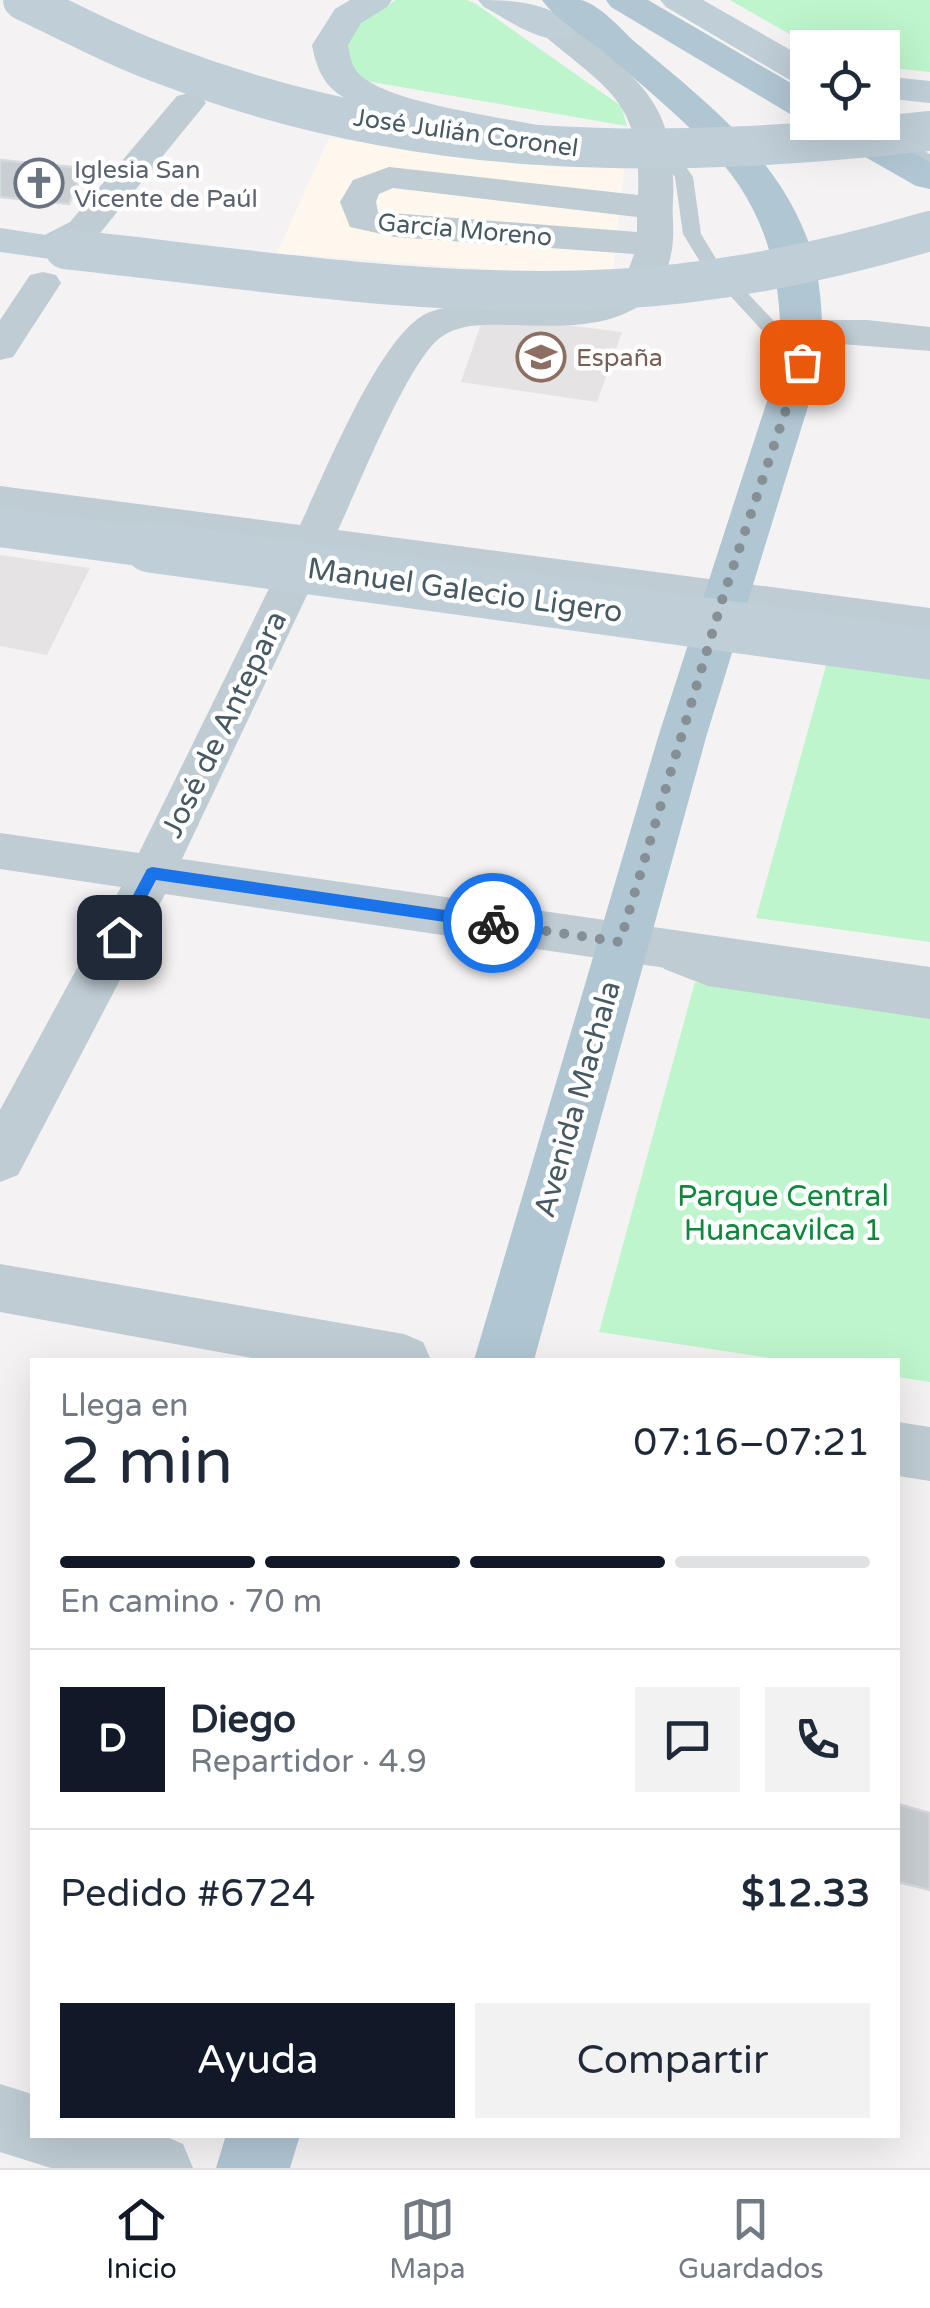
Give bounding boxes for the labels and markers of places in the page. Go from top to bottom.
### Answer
place label: Iglesia San Vicente de Paúl [74,155,258,214]
church icon: Iglesia San Vicente de Paúl [13,157,65,209]
pin [760,320,845,405]
school or university icon: España [515,331,567,383]
place label: España [576,343,663,373]
pin [77,895,162,980]

